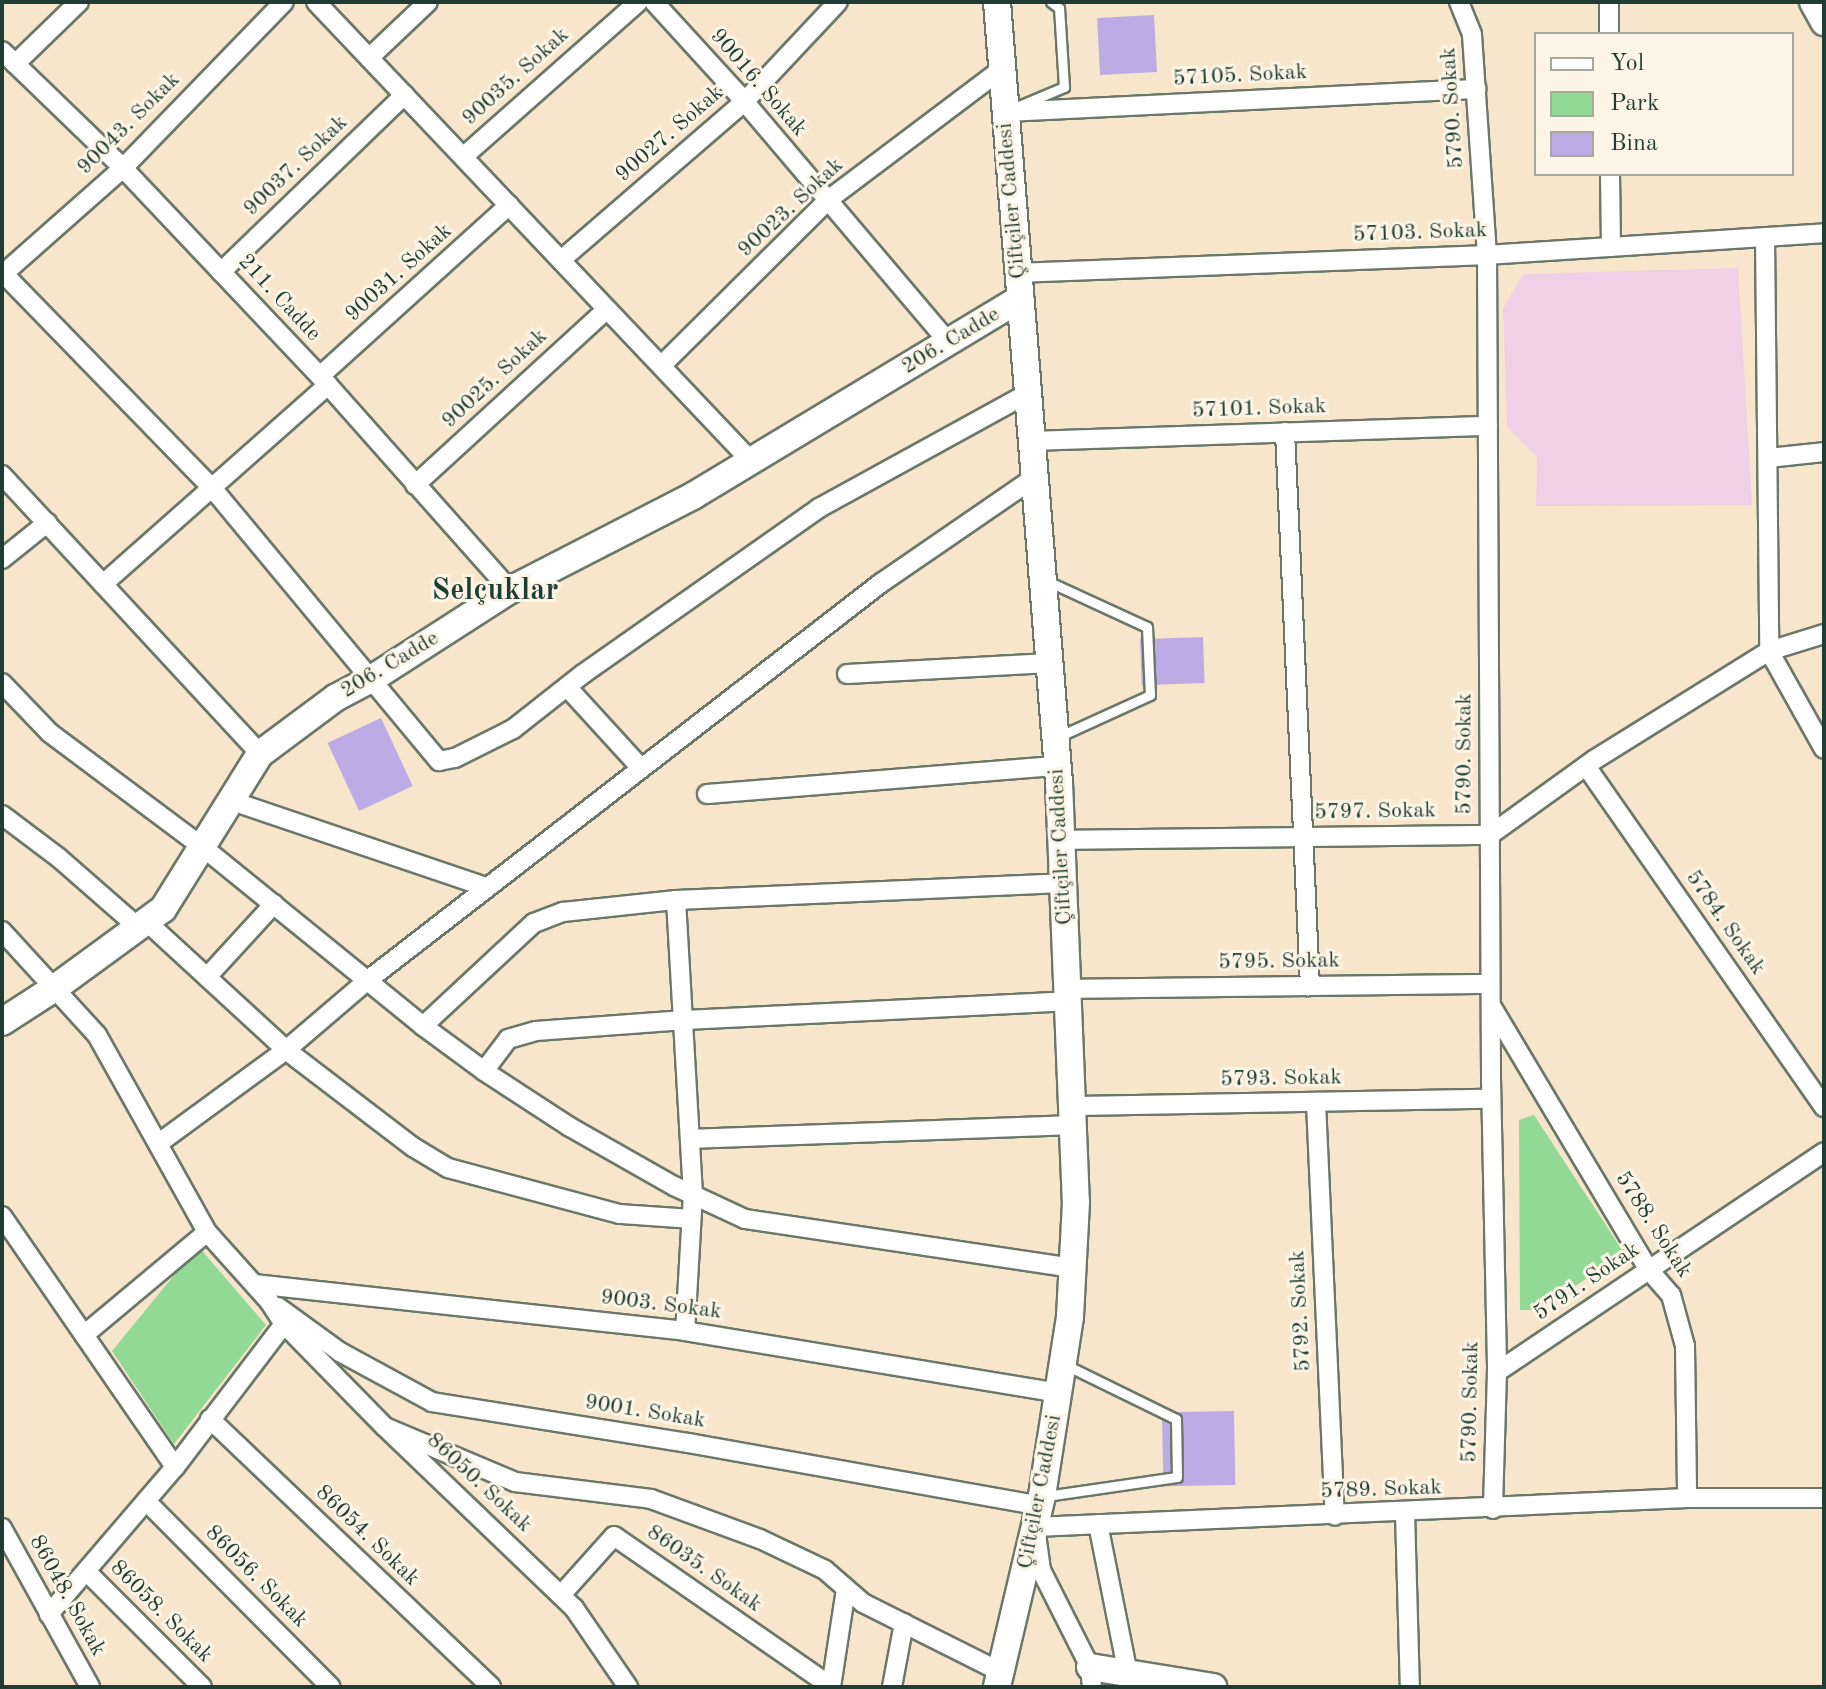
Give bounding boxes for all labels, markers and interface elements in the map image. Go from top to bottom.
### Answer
street label: 90035. Sokak [457,22,575,132]
street label: 90016. Sokak [704,24,812,142]
legend [1534,32,1794,176]
street label: 5790. Sokak [1436,46,1470,170]
text: Yol [1610,52,1644,76]
street label: 57105. Sokak [1172,59,1308,93]
street label: 90043. Sokak [72,67,186,181]
street label: 90027. Sokak [611,80,729,188]
text: Park [1610,92,1659,116]
street label: 90037. Sokak [238,110,354,222]
street label: Çiftçiler Caddesi [992,122,1032,280]
text: Bina [1610,132,1658,156]
street label: 90023. Sokak [733,153,849,263]
street label: 57103. Sokak [1352,217,1488,249]
street label: 90031. Sokak [340,218,458,328]
street label: 211. Cadde [232,249,326,347]
street label: 206. Cadde [897,302,1005,380]
street label: 90025. Sokak [437,324,553,434]
street label: 57101. Sokak [1191,393,1327,425]
district label: Selçuklar [432,573,558,609]
street label: 206. Cadde [336,626,444,704]
street label: 5790. Sokak [1452,693,1478,815]
street label: Çiftçiler Caddesi [1044,768,1078,926]
street label: 5797. Sokak [1314,798,1436,826]
street label: 5784. Sokak [1679,866,1771,980]
street label: 5795. Sokak [1218,948,1340,976]
street label: 5793. Sokak [1220,1065,1342,1093]
street label: 5788. Sokak [1609,1167,1697,1283]
street label: 5791. Sokak [1529,1237,1645,1327]
street label: 5792. Sokak [1285,1250,1317,1372]
street label: 9003. Sokak [599,1284,723,1326]
street label: 5790. Sokak [1457,1341,1485,1463]
street label: 9001. Sokak [583,1389,707,1435]
street label: Çiftçiler Caddesi [1012,1413,1068,1571]
street label: 86050. Sokak [421,1428,537,1538]
street label: 5789. Sokak [1320,1475,1442,1505]
street label: 86054. Sokak [309,1480,425,1592]
street label: 86056. Sokak [199,1520,313,1634]
street label: 86035. Sokak [641,1520,767,1618]
street label: 86048. Sokak [23,1531,111,1661]
street label: 86058. Sokak [104,1555,218,1669]

